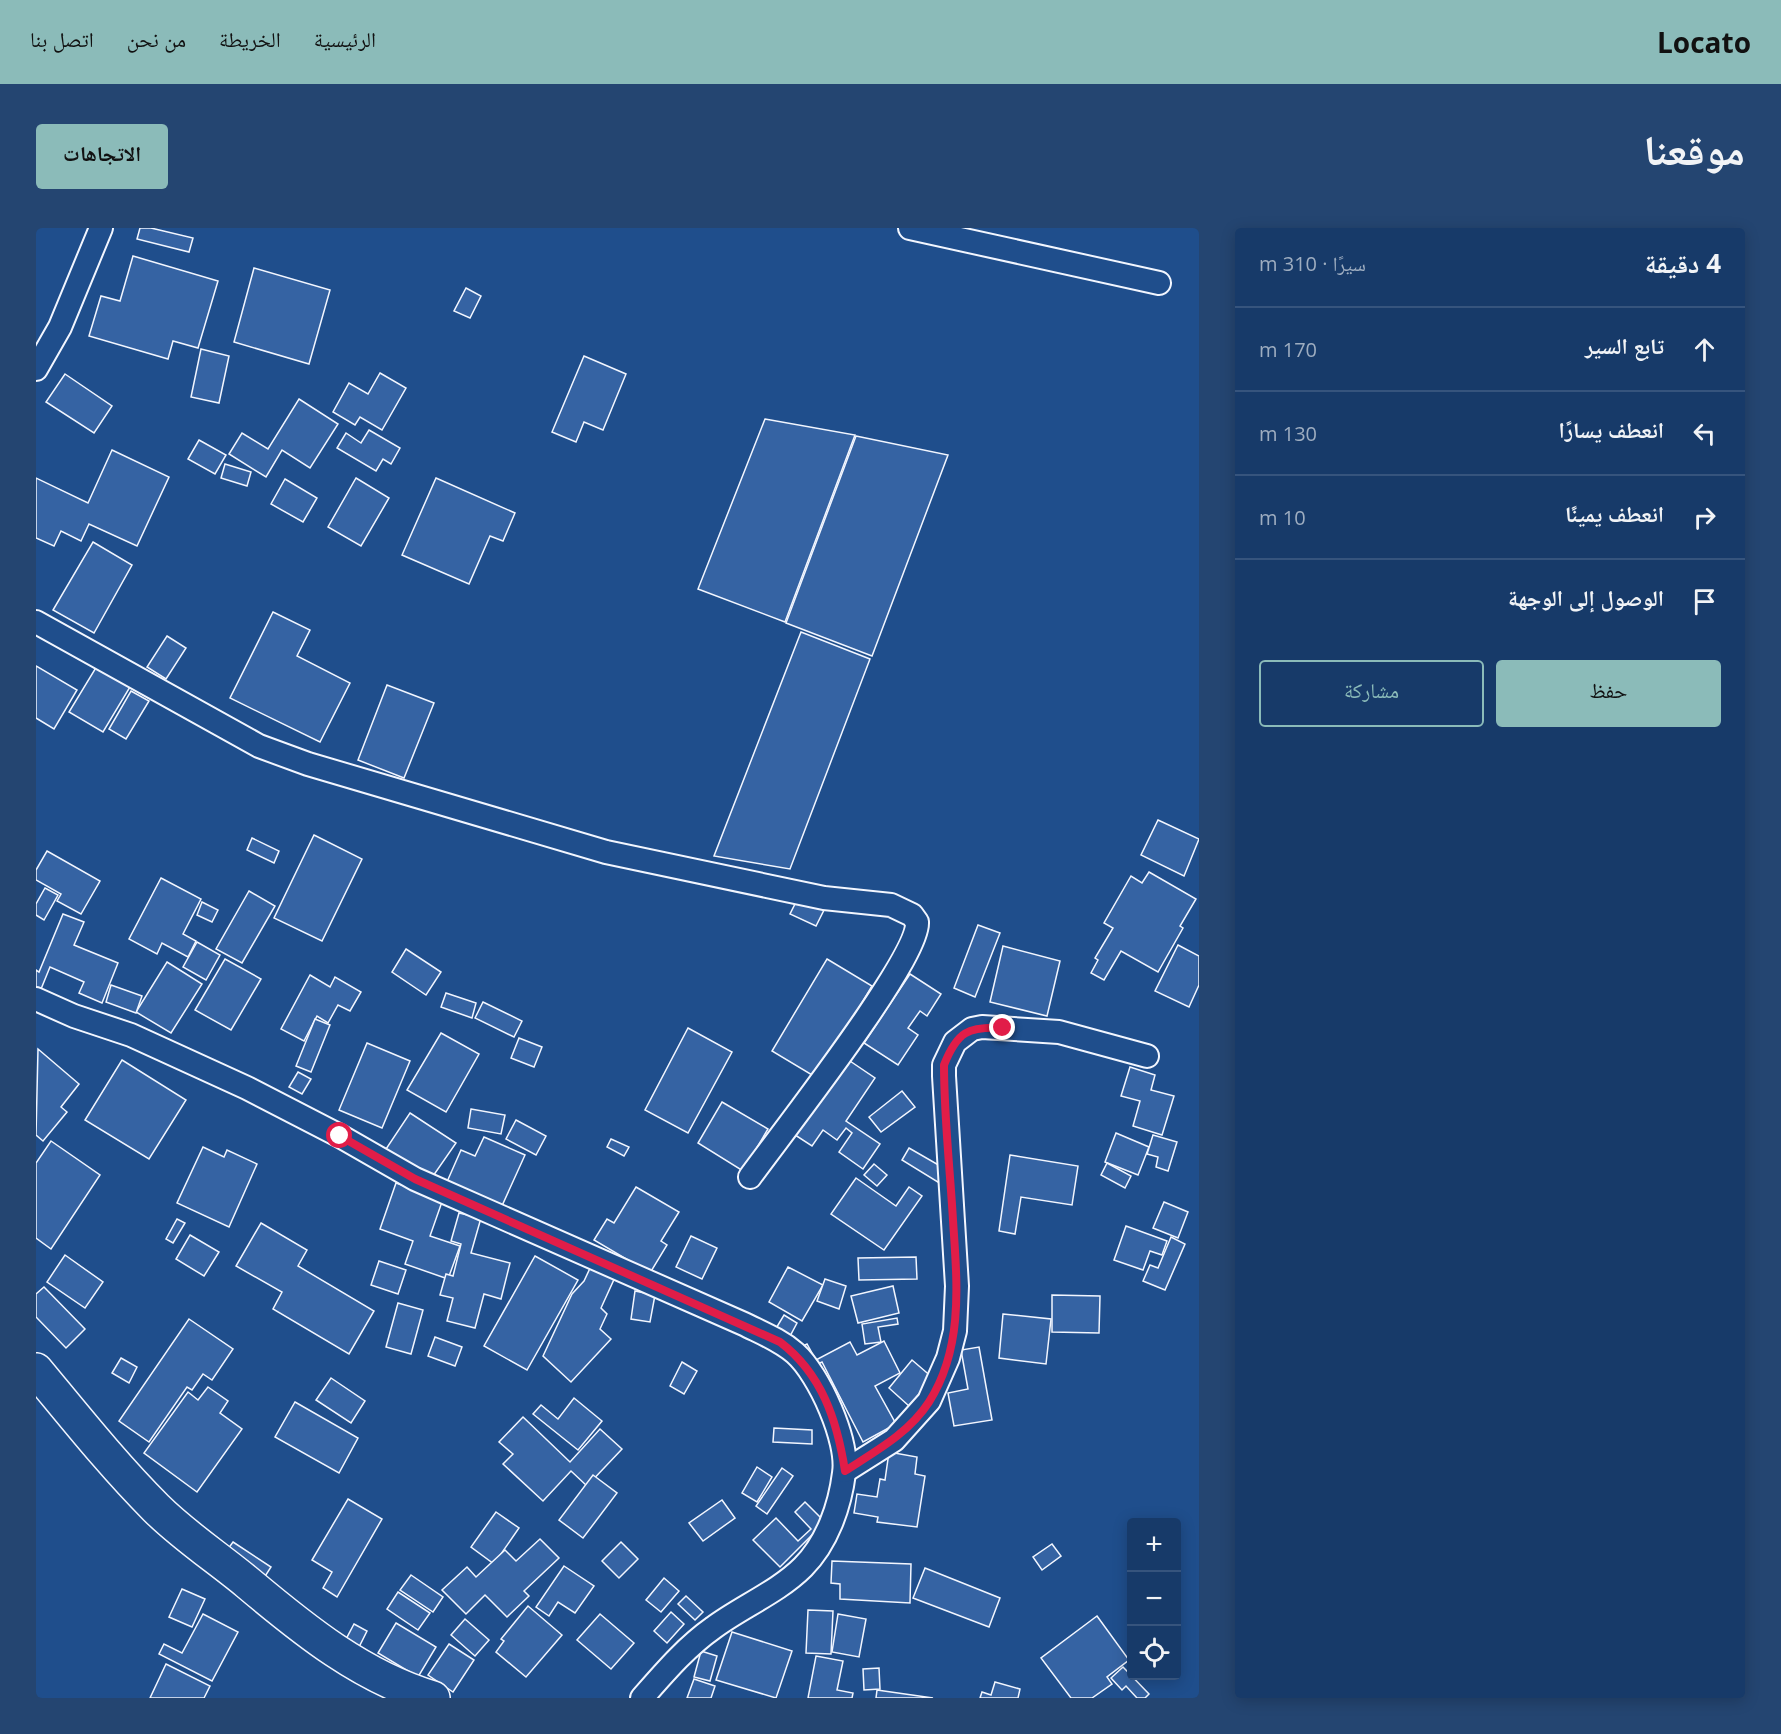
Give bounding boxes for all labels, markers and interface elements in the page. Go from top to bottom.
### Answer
text: Locato [1657,23,1751,61]
text: اتصل بنا [30,25,94,53]
text: من نحن [127,25,186,53]
text: الخريطة [219,25,281,53]
text: الرئيسية [314,25,376,53]
text: موقعنا [1644,120,1745,177]
button: الاتجاهات [36,124,168,189]
text: 4 دقيقة [1645,245,1721,281]
text: سيرًا · 310 m [1259,250,1366,277]
text: تابع السير [1585,330,1664,360]
icon: ahead [1688,333,1721,366]
text: 170 m [1259,336,1317,363]
text: انعطف يسارًا [1559,414,1664,444]
icon: left [1688,417,1721,450]
text: 130 m [1259,420,1317,447]
text: انعطف يمينًا [1565,498,1664,528]
icon: right [1688,501,1721,534]
text: 10 m [1259,504,1306,531]
text: الوصول إلى الوجهة [1508,582,1664,612]
icon: arrive [1688,585,1721,618]
button: مشاركة [1259,660,1484,727]
button: حفظ [1496,660,1721,727]
route end [989,1014,1015,1040]
route start [326,1122,352,1148]
map controls [1127,1518,1181,1680]
button: + [1127,1518,1181,1572]
button: − [1127,1572,1181,1626]
button: locate [1127,1626,1181,1680]

